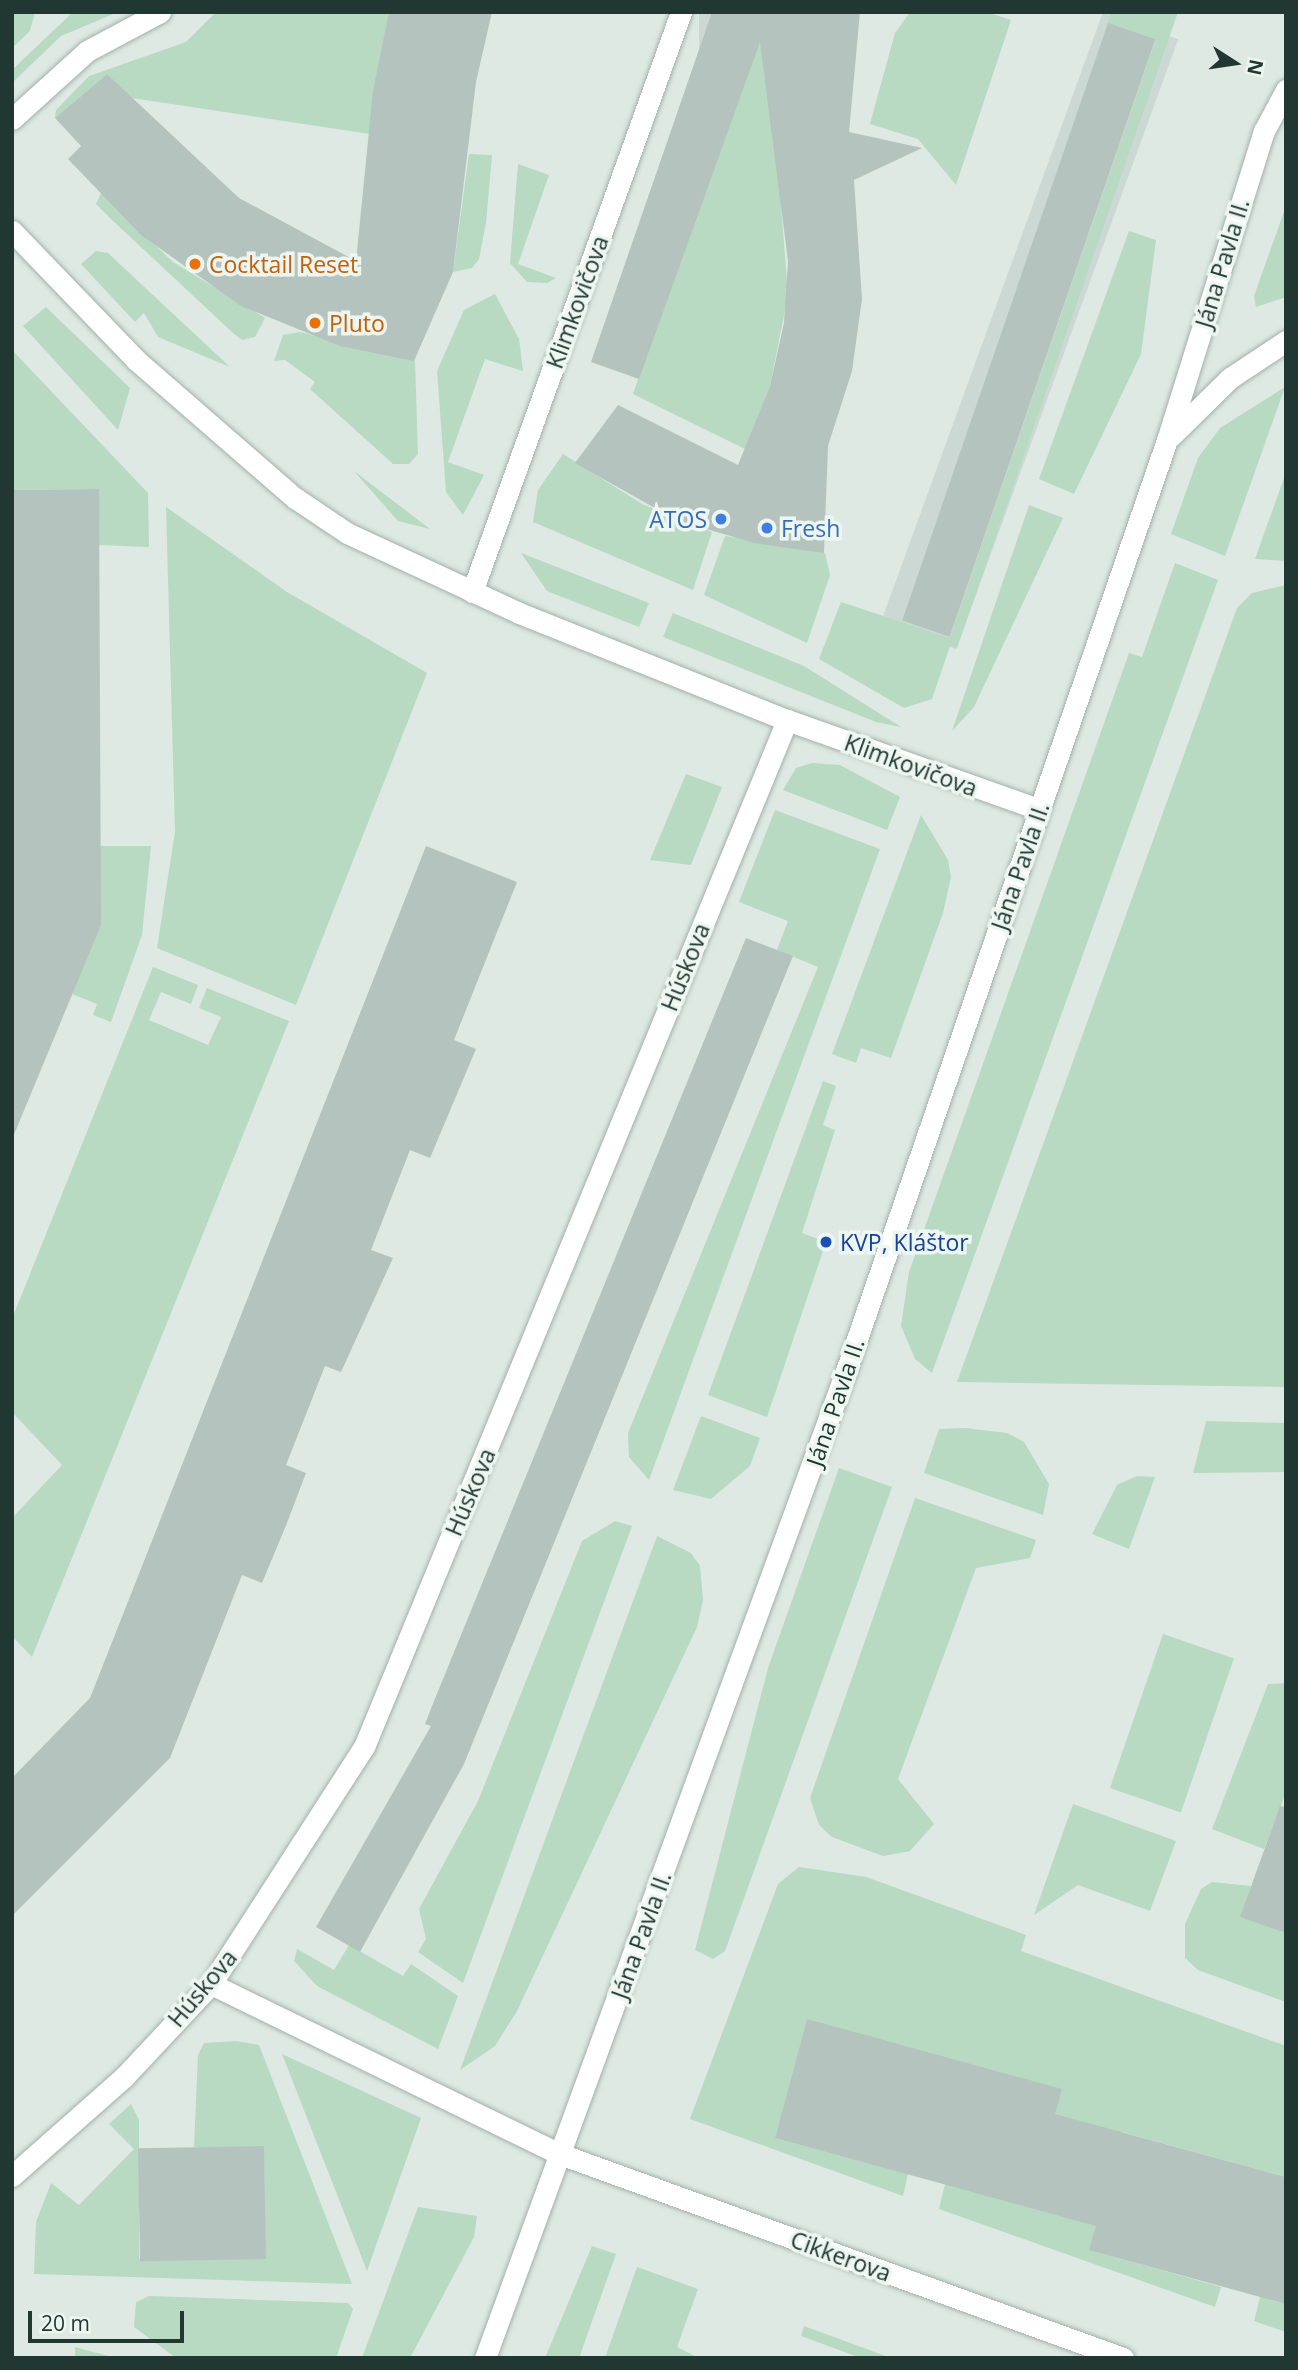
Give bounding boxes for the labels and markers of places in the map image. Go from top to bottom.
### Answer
place label: Cocktail Reset [209,250,358,278]
marker: Cocktail Reset [187,256,203,272]
place label: Pluto [329,309,385,337]
marker: Pluto [307,315,323,331]
place label: ATOS [649,505,707,533]
marker: ATOS [713,511,729,527]
place label: Fresh [781,514,840,542]
marker: Fresh [759,520,775,536]
place label: KVP, Kláštor [840,1228,969,1256]
marker: KVP, Kláštor [818,1234,834,1250]

